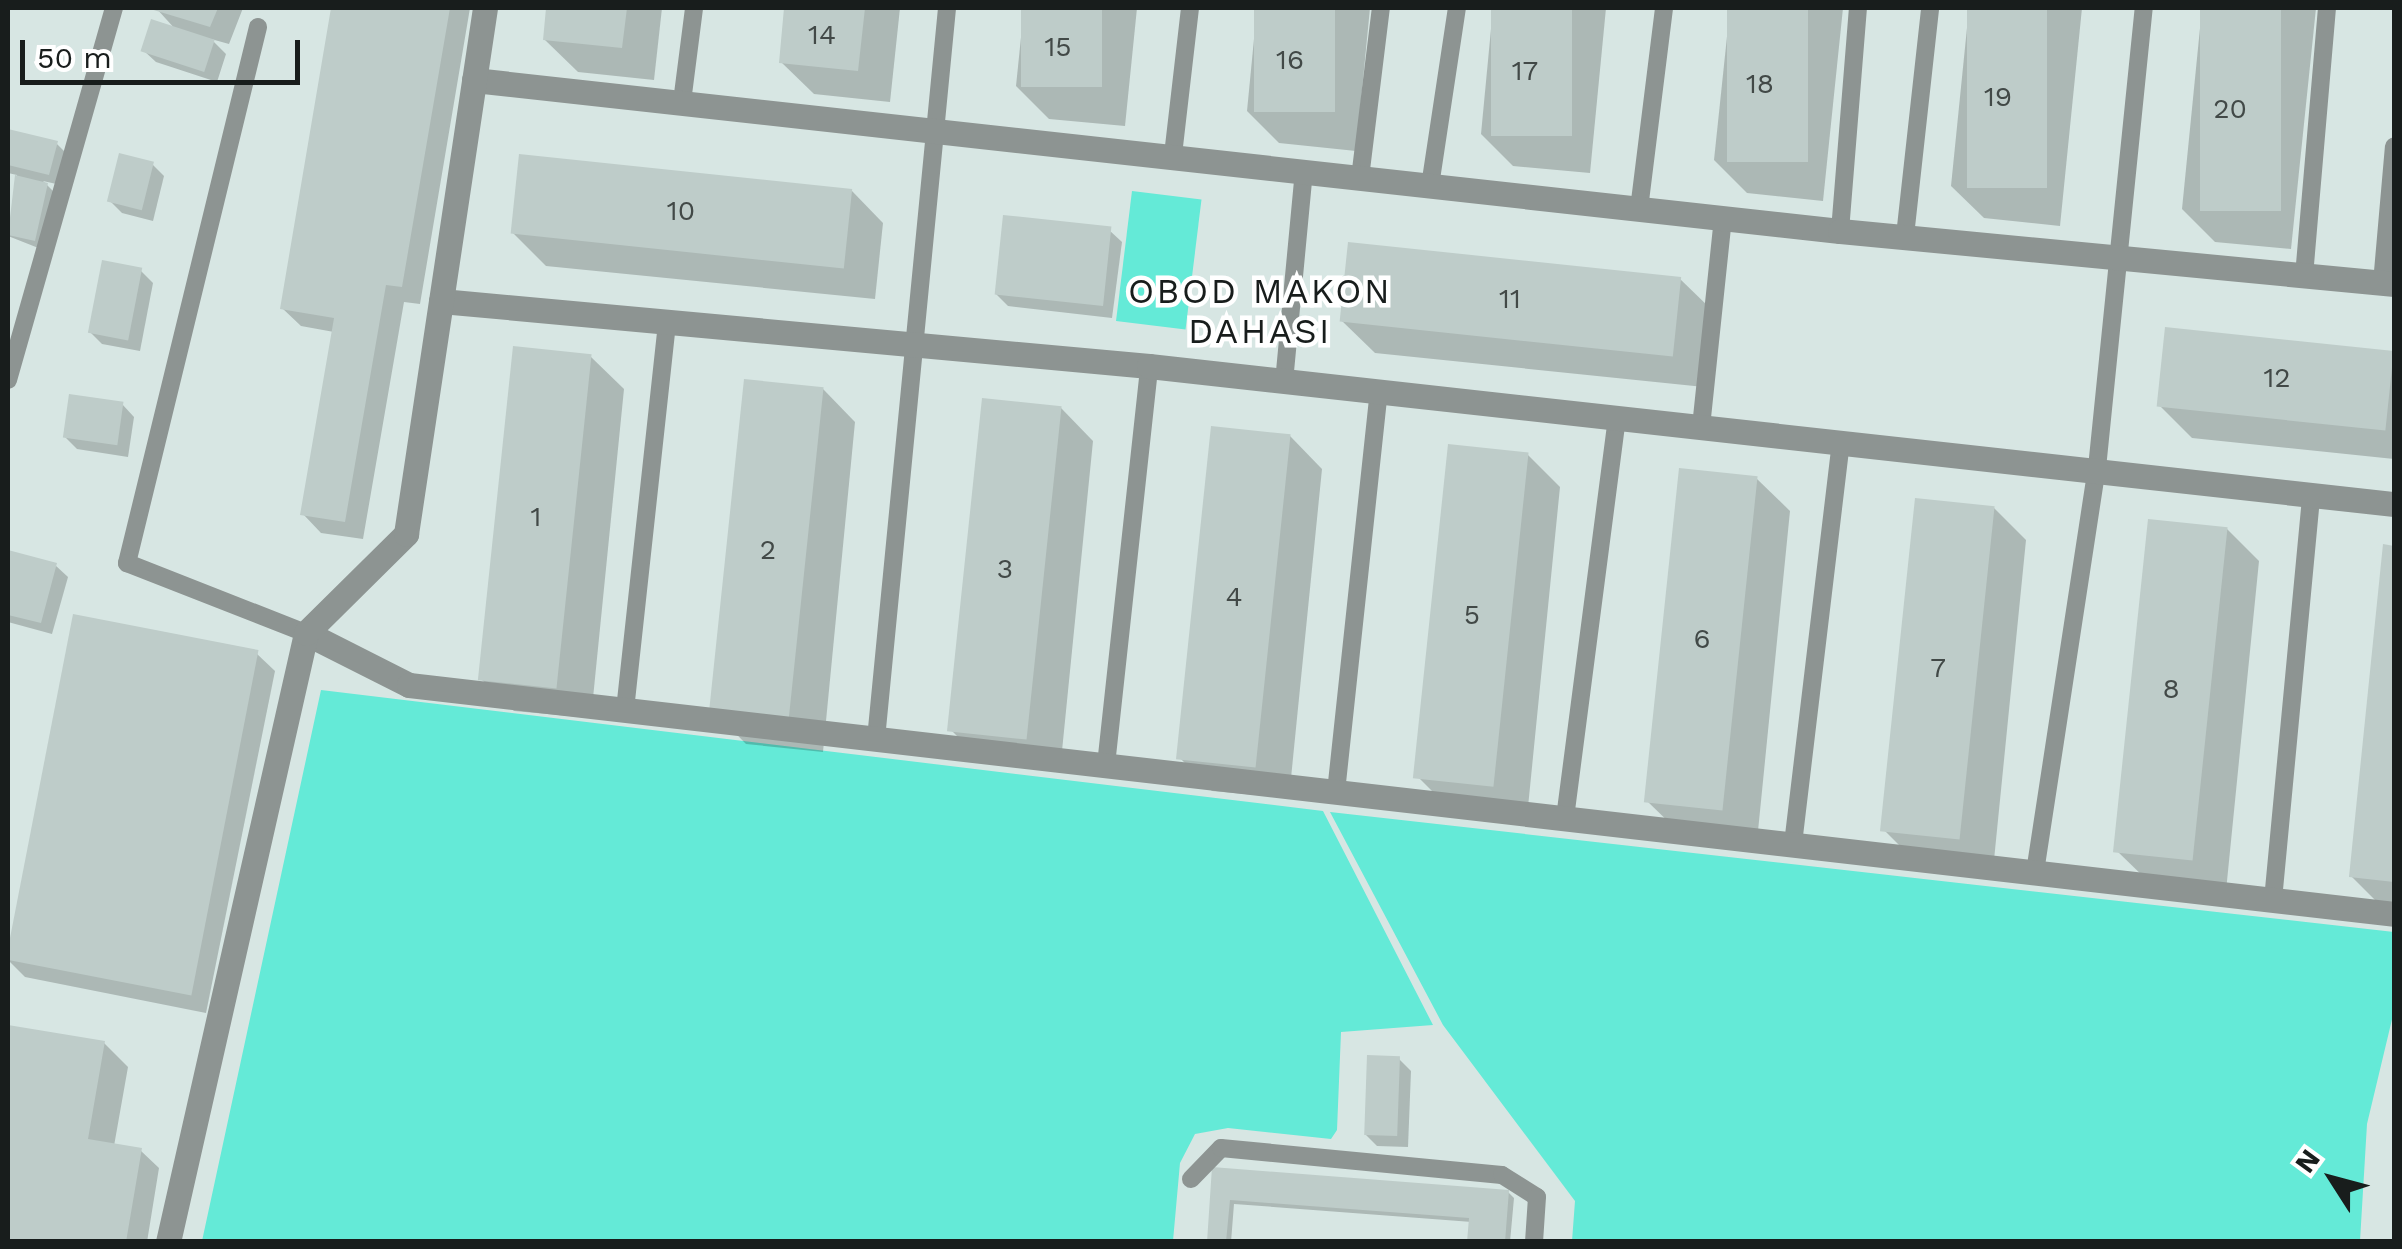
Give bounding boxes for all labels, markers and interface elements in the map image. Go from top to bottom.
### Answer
house number: 14 [808,18,836,52]
scale bar [25,20,305,82]
house number: 15 [1044,30,1072,64]
text: 50 m [37,40,112,75]
house number: 16 [1276,43,1304,77]
house number: 17 [1512,54,1538,88]
house number: 18 [1746,67,1774,101]
house number: 19 [1984,80,2012,114]
house number: 20 [2213,92,2247,126]
house number: 10 [667,194,695,228]
district label: OBOD MAKON DAHASI [1128,270,1392,352]
house number: 11 [1499,282,1521,316]
house number: 12 [2263,361,2291,395]
house number: 1 [531,500,541,534]
house number: 2 [760,533,776,567]
house number: 3 [997,552,1013,586]
house number: 4 [1225,580,1243,614]
house number: 5 [1464,598,1480,632]
house number: 6 [1693,622,1711,656]
house number: 7 [1930,651,1946,685]
house number: 8 [2162,672,2180,706]
north arrow [2282,1129,2382,1229]
text: N [2288,1143,2327,1179]

